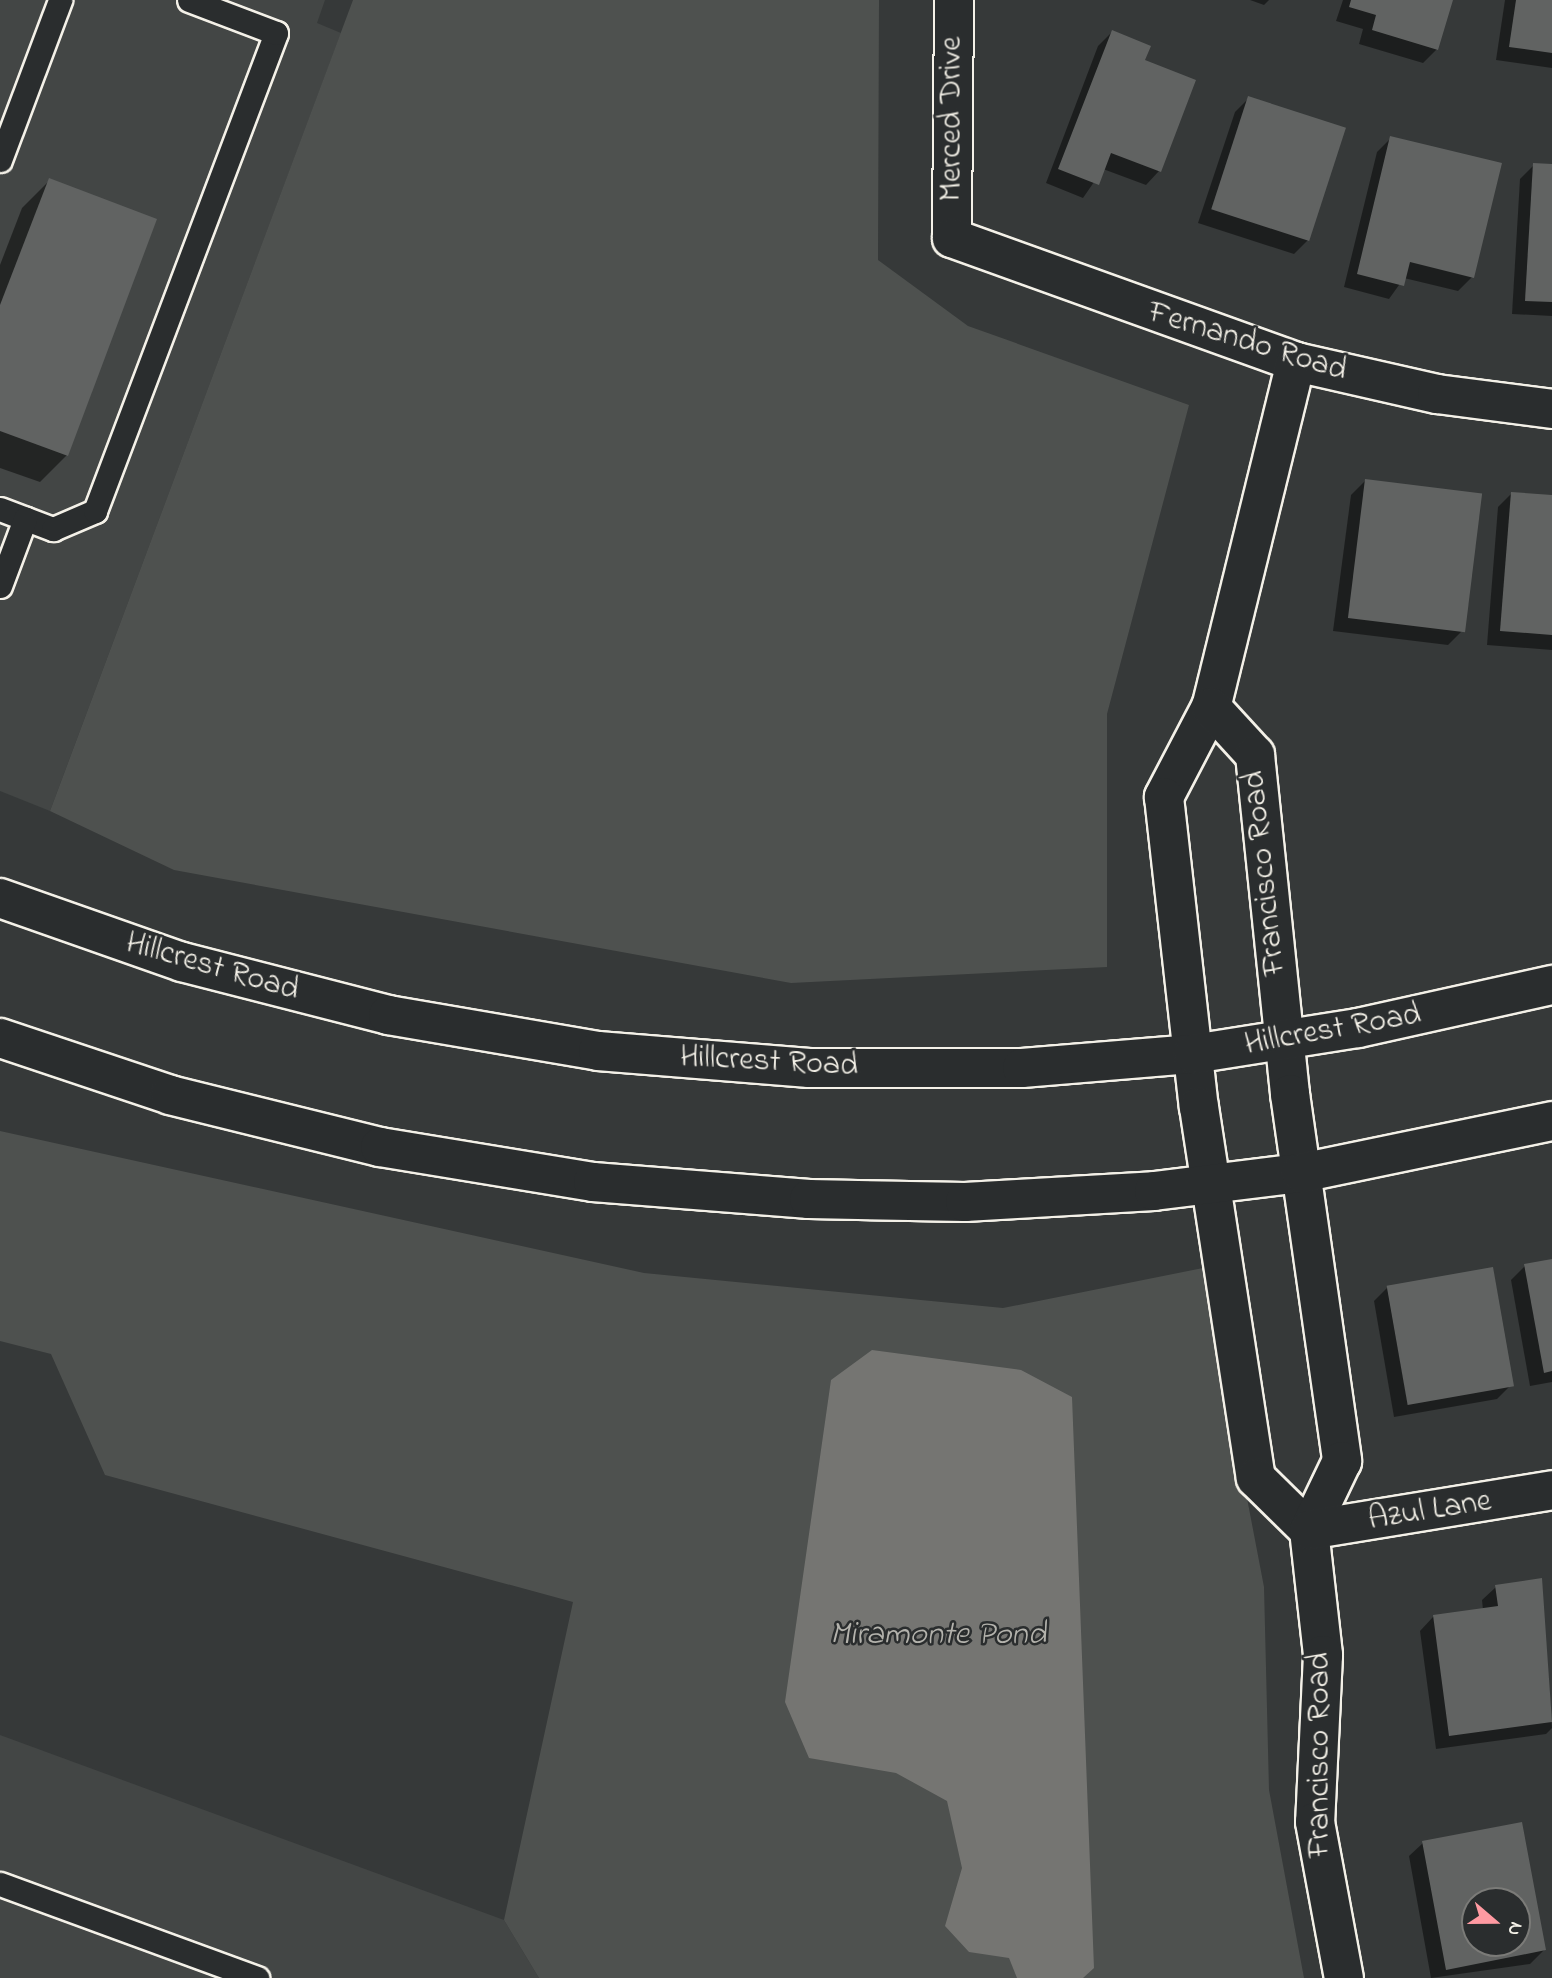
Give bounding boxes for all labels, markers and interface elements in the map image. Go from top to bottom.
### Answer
street label: Merced Drive [934,36,972,202]
street label: Fernando Road [1143,295,1351,391]
street label: Francisco Road [1236,769,1296,977]
street label: Hillcrest Road [121,925,303,1011]
street label: Hillcrest Road [1242,997,1424,1065]
street label: Hillcrest Road [679,1039,859,1087]
street label: Azul Lane [1366,1483,1494,1541]
water label: Miramonte Pond [830,1616,1046,1656]
street label: Francisco Road [1302,1652,1340,1858]
north arrow [1461,1887,1531,1957]
text: N [1499,1918,1529,1939]

